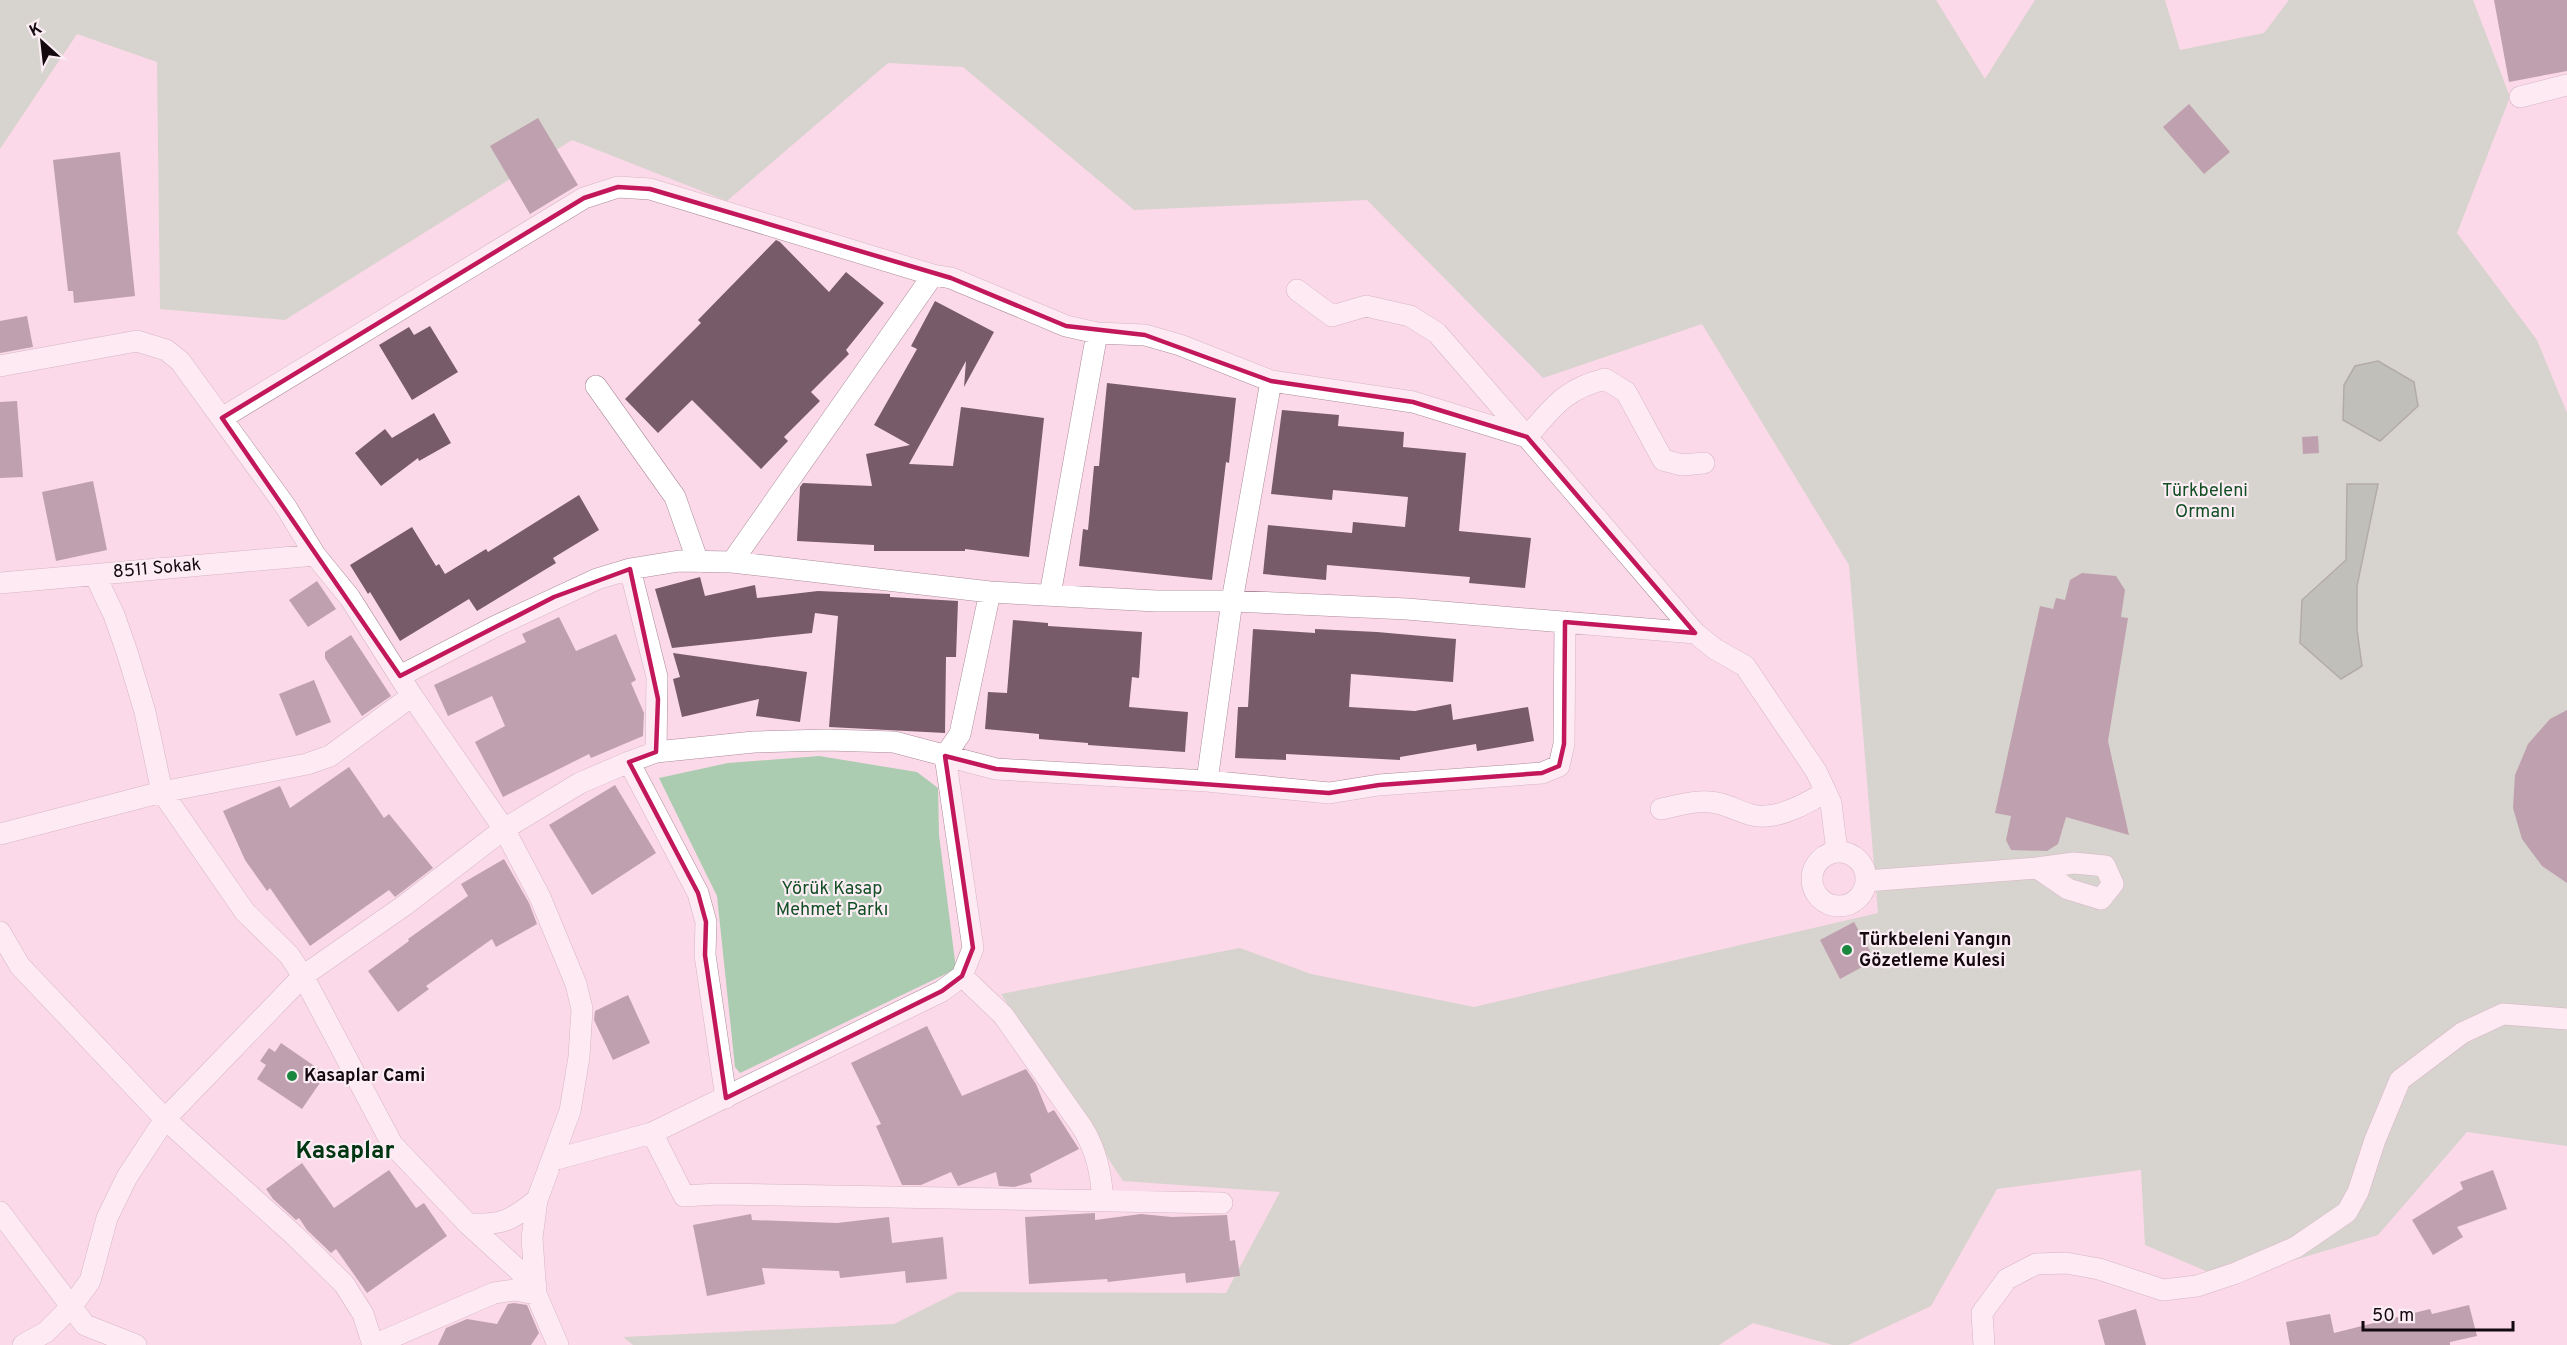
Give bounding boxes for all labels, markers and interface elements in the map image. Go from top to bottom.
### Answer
north arrow [12,12,72,72]
text: K [27,19,46,42]
park label: Türkbeleni Ormanı [2162,480,2248,524]
street label: 8511 Sokak [112,554,202,584]
park label: Yörük Kasap Mehmet Parkı [776,878,888,922]
place label: Türkbeleni Yangın Gözetleme Kulesi [1859,929,2011,973]
marker: Türkbeleni Yangın Gözetleme Kulesi [1840,943,1854,957]
place label: Kasaplar Cami [304,1065,425,1088]
marker: Kasaplar Cami [285,1069,299,1083]
district label: Kasaplar [295,1137,395,1167]
scale bar [2363,1294,2513,1332]
text: 50 m [2372,1305,2414,1328]

